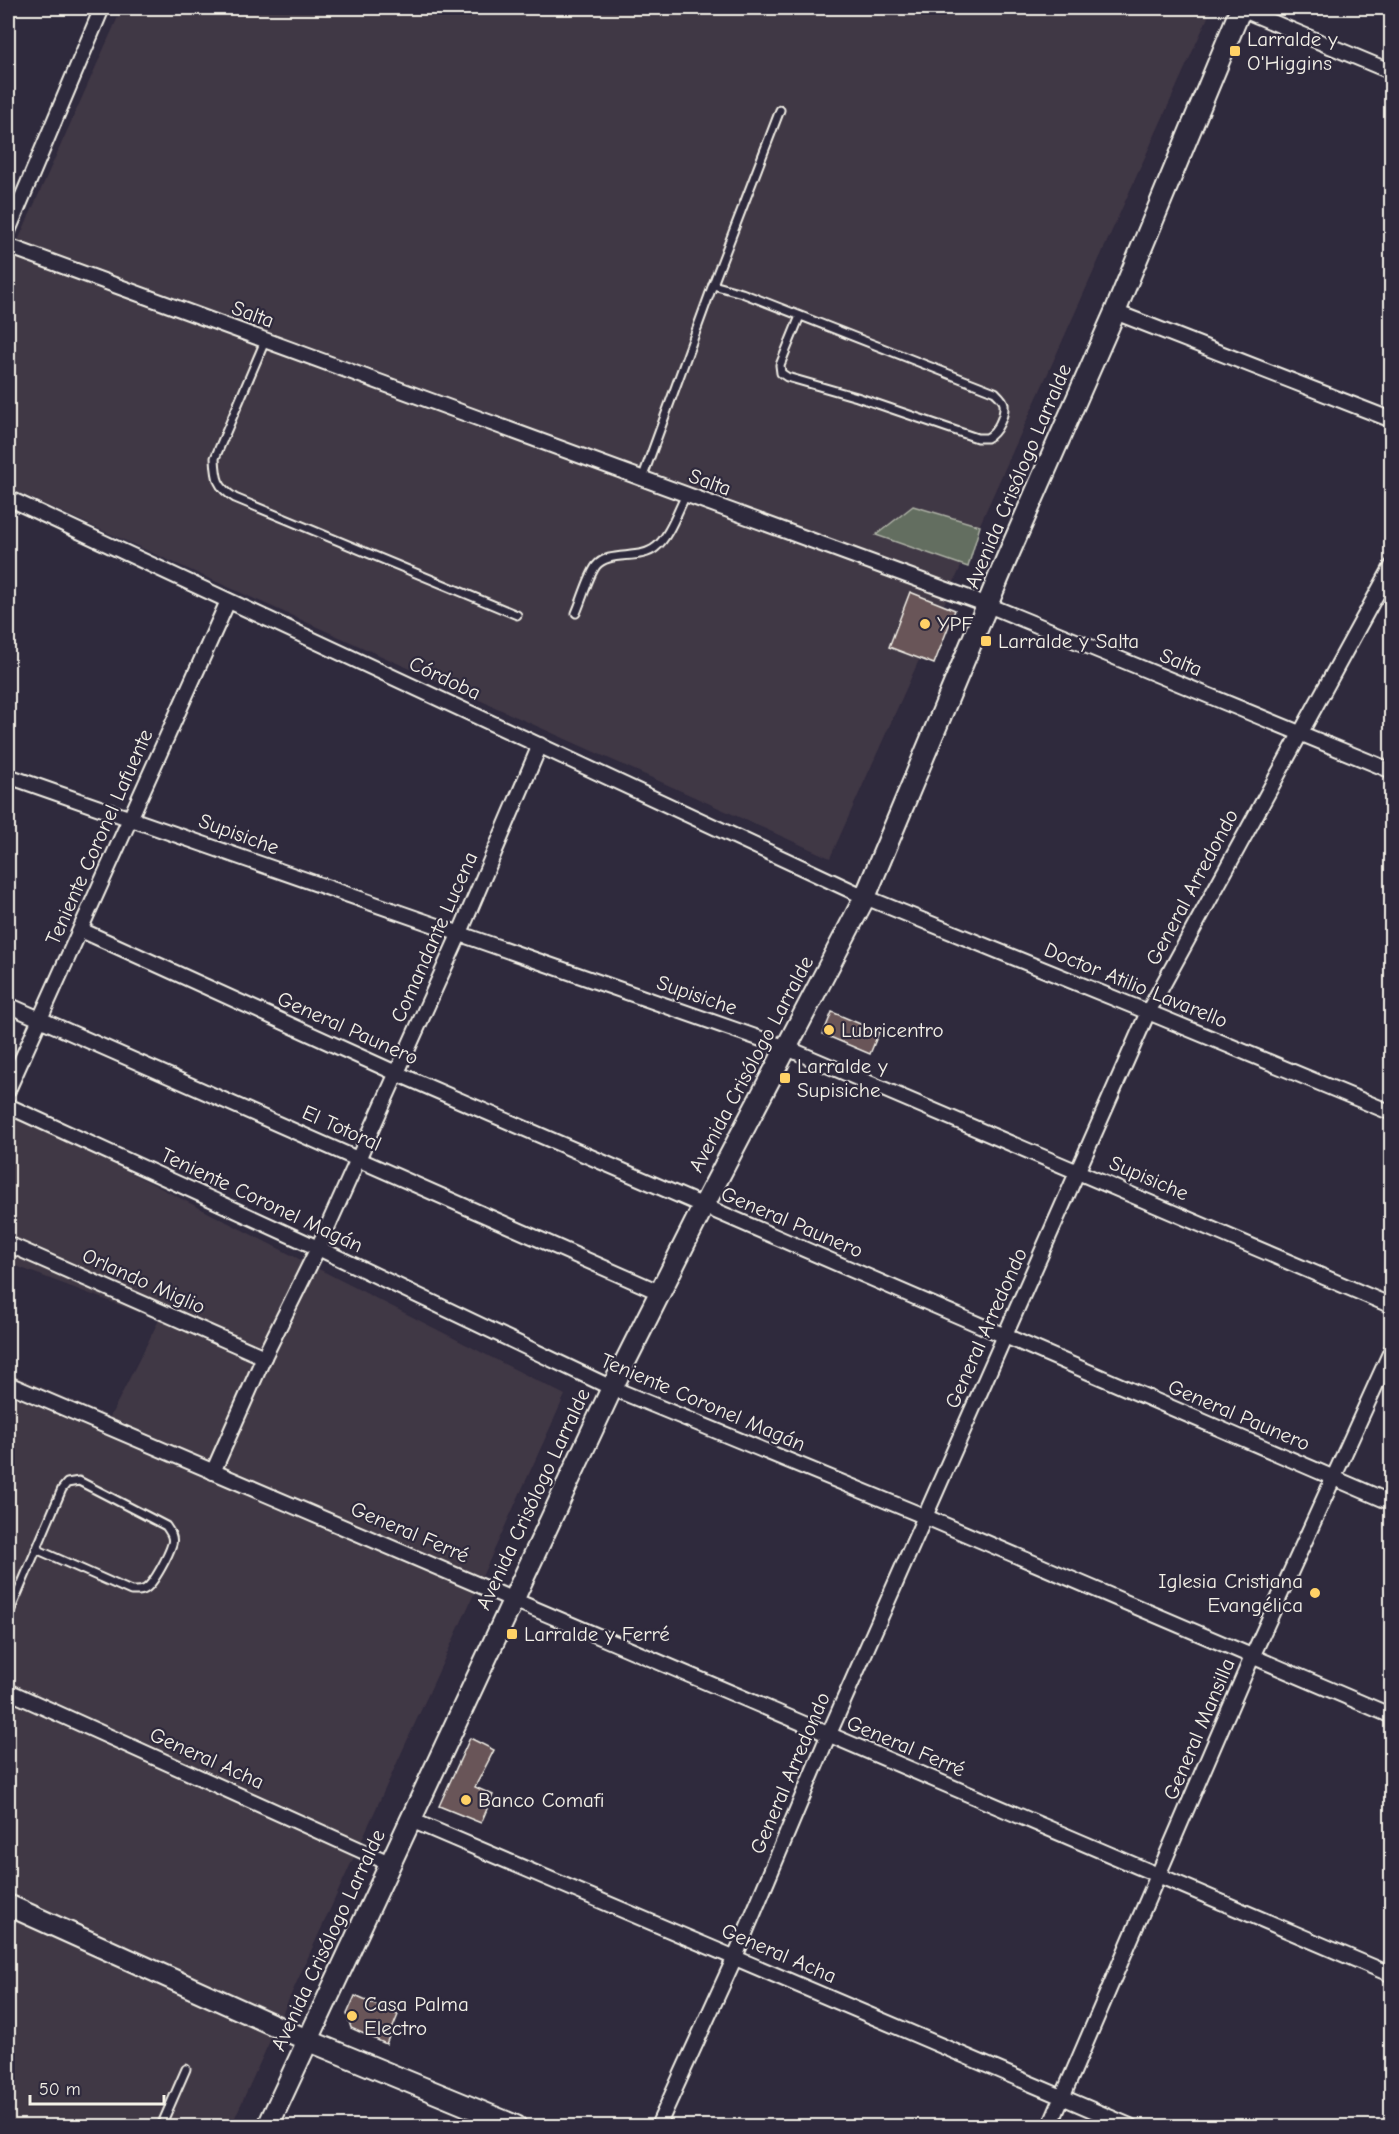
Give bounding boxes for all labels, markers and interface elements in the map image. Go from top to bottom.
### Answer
place label: Larralde y O'Higgins [1247,27,1338,75]
marker: Larralde y O'Higgins [1228,44,1242,58]
street label: Salta [229,295,277,333]
street label: Avenida Crisólogo Larralde [960,360,1076,592]
street label: Salta [686,463,734,501]
place label: YPF [937,612,973,636]
marker: YPF [918,617,932,631]
place label: Larralde y Salta [998,629,1139,653]
marker: Larralde y Salta [979,634,993,648]
street label: Salta [1156,643,1206,681]
street label: Córdoba [405,651,485,705]
street label: Teniente Coronel Lafuente [41,725,157,949]
street label: General Arredondo [1141,805,1243,969]
street label: Supisiche [196,808,282,860]
street label: Comandante Lucena [386,848,482,1026]
street label: Doctor Atilio Lavarello [1041,937,1231,1033]
street label: Avenida Crisólogo Larralde [684,952,818,1176]
street label: Supisiche [654,970,740,1020]
street label: General Paunero [274,986,422,1070]
place label: Lubricentro [841,1018,944,1042]
marker: Lubricentro [822,1023,836,1037]
place label: Larralde y Supisiche [797,1054,888,1102]
marker: Larralde y Supisiche [778,1071,792,1085]
street label: El Totoral [299,1100,385,1156]
street label: Teniente Coronel Magán [157,1143,367,1257]
street label: Supisiche [1106,1151,1192,1205]
street label: General Paunero [717,1181,867,1263]
street label: Orlando Miglio [79,1243,209,1319]
street label: General Arredondo [940,1244,1032,1412]
street label: Teniente Coronel Magán [597,1348,809,1456]
street label: General Paunero [1164,1374,1314,1456]
street label: Avenida Crisólogo Larralde [471,1384,595,1614]
street label: General Ferré [347,1496,473,1568]
place label: Iglesia Cristiana Evangélica [1158,1569,1303,1617]
marker: Iglesia Cristiana Evangélica [1308,1586,1322,1600]
place label: Larralde y Ferré [524,1622,670,1646]
marker: Larralde y Ferré [505,1627,519,1641]
street label: General Mansilla [1158,1655,1240,1803]
street label: General Arredondo [745,1689,835,1857]
street label: General Ferré [843,1710,969,1782]
street label: General Acha [146,1722,268,1794]
place label: Banco Comafi [478,1788,605,1812]
marker: Banco Comafi [459,1793,473,1807]
street label: Avenida Crisólogo Larralde [266,1825,390,2055]
street label: General Acha [718,1918,840,1988]
place label: Casa Palma Electro [364,1992,469,2040]
marker: Casa Palma Electro [345,2009,359,2023]
scale bar [30,2068,164,2106]
text: 50 m [39,2079,81,2100]

